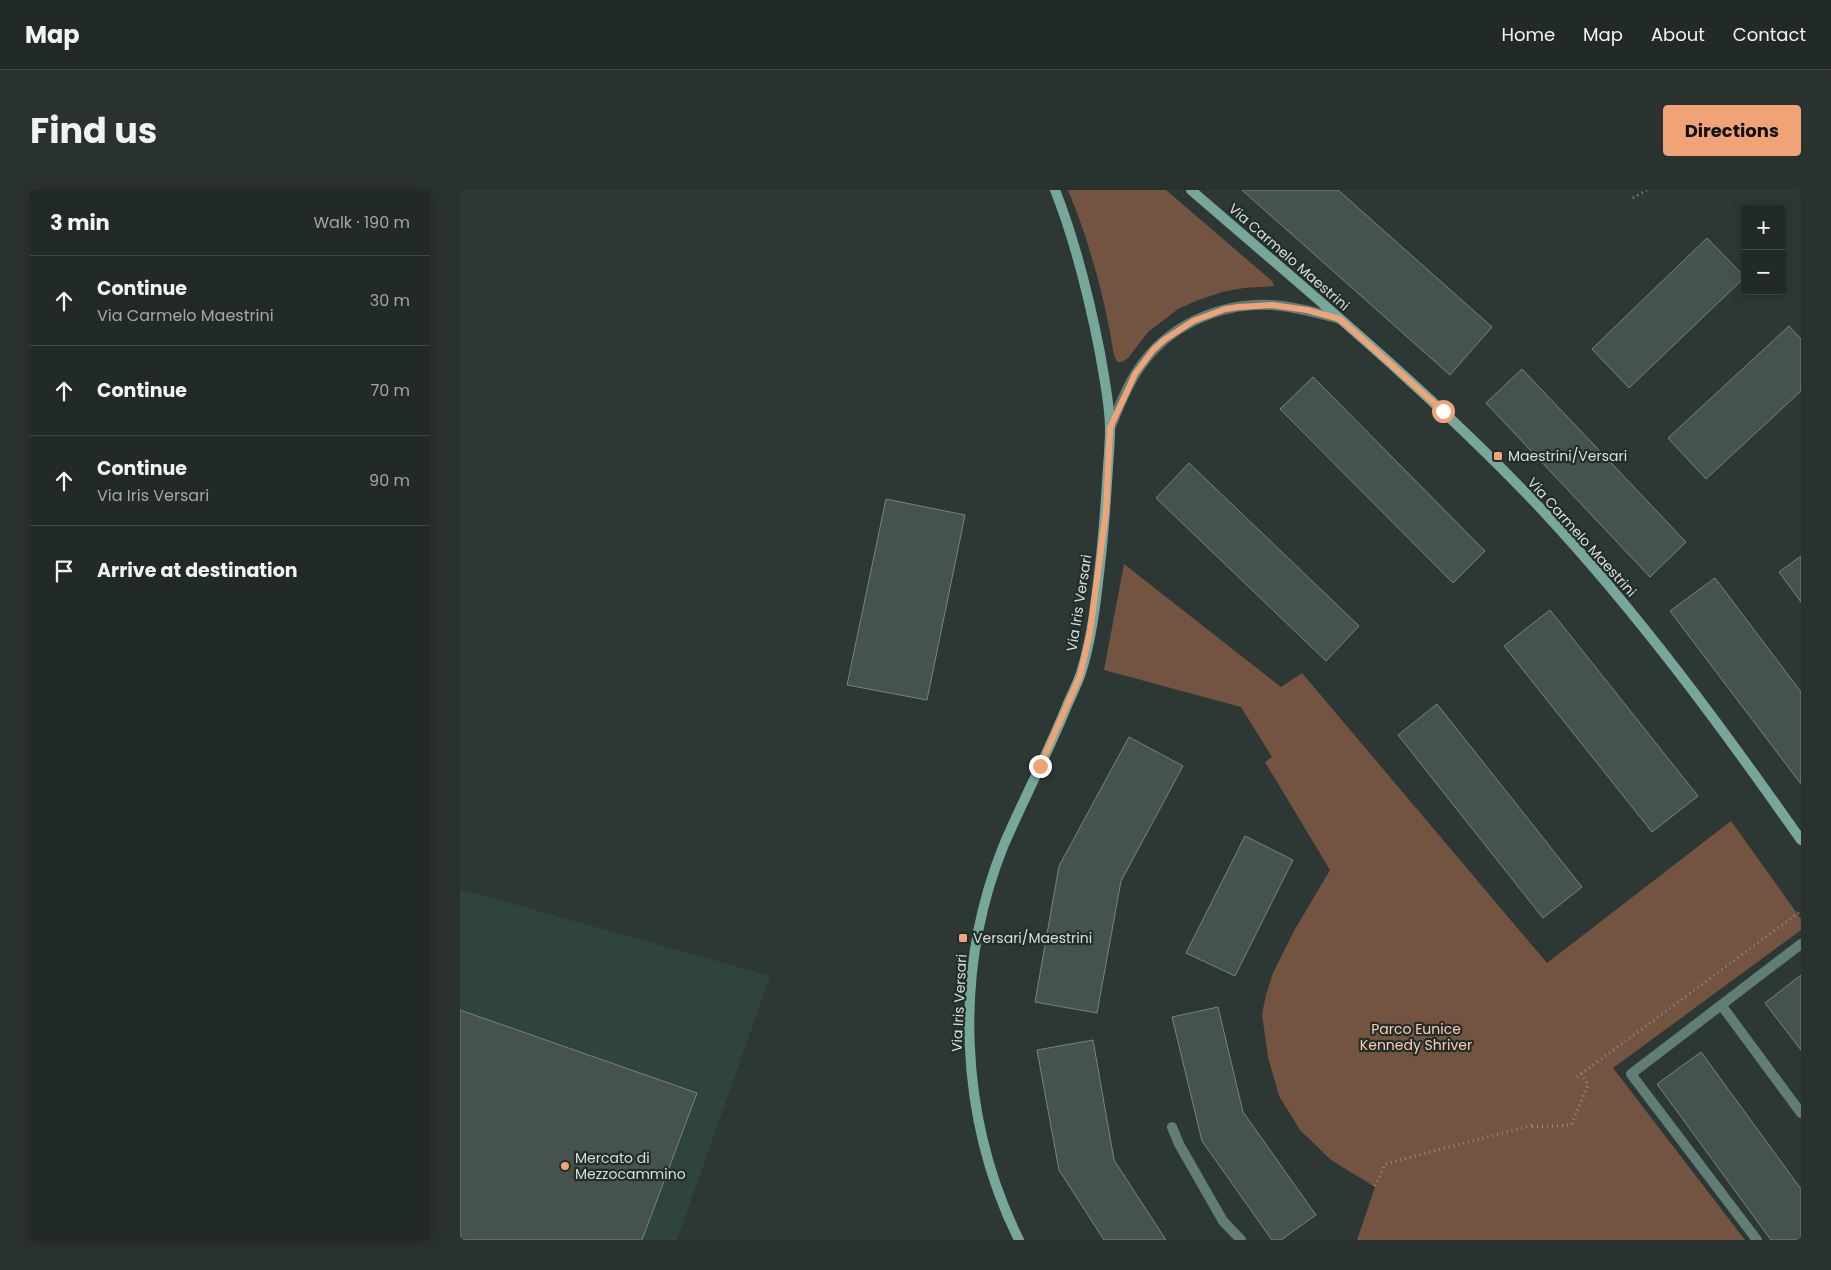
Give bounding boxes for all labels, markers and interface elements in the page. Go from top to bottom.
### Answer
text: Map [25,18,80,51]
text: Home [1501,22,1555,47]
text: Map [1583,22,1623,47]
text: About [1651,22,1705,47]
text: Contact [1733,22,1806,47]
button: Directions [1663,105,1801,156]
text: Find us [30,106,157,155]
street label: Via Carmelo Maestrini [1224,199,1354,315]
map controls [1741,205,1786,295]
button: + [1741,205,1786,250]
text: 3 min [50,208,110,237]
text: Walk · 190 m [313,211,410,234]
button: − [1741,250,1786,295]
text: Continue [97,275,187,302]
icon: ahead [50,287,78,315]
text: 30 m [370,289,410,312]
text: Via Carmelo Maestrini [97,304,274,327]
icon: ahead [50,377,78,405]
text: Continue [97,377,187,404]
text: 70 m [370,379,410,402]
route start [1432,400,1455,423]
place label: Maestrini/Versari [1508,446,1627,466]
marker: Maestrini/Versari [1492,450,1504,462]
text: Continue [97,455,187,482]
icon: ahead [50,467,78,495]
text: 90 m [369,469,410,492]
street label: Via Carmelo Maestrini [1523,473,1641,601]
text: Via Iris Versari [97,484,209,507]
street label: Via Iris Versari [1061,553,1097,653]
icon: arrive [50,557,78,585]
text: Arrive at destination [97,557,298,584]
route end [1029,755,1052,778]
place label: Versari/Maestrini [973,928,1092,948]
marker: Versari/Maestrini [957,932,969,944]
street label: Via Iris Versari [946,954,972,1052]
park label: Parco Eunice Kennedy Shriver [1360,1019,1472,1055]
place label: Mercato di Mezzocammino [575,1148,686,1184]
marker: Mercato di Mezzocammino [559,1160,571,1172]

